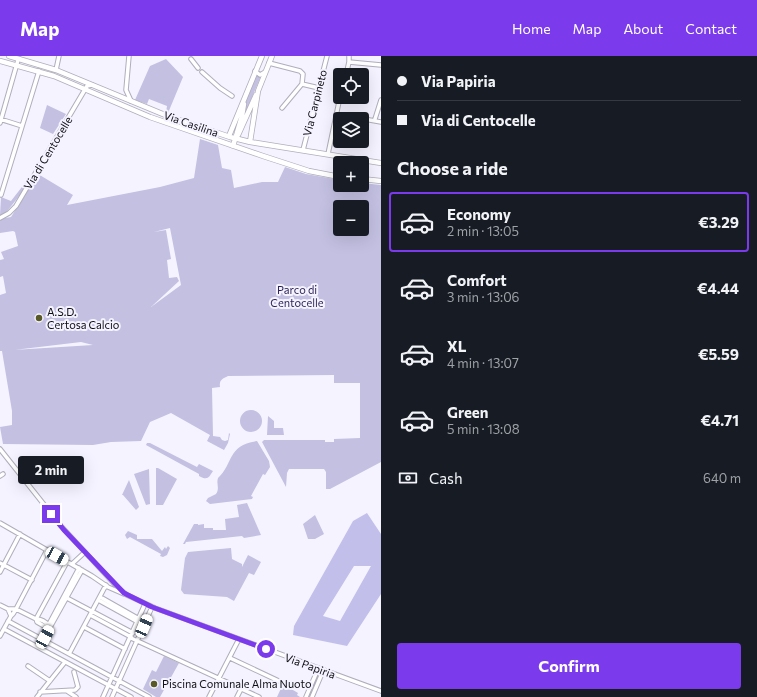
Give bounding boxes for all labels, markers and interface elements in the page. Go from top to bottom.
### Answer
text: Map [20,17,59,40]
text: Home [512,20,551,37]
text: Map [573,20,601,37]
text: About [623,20,663,37]
text: Contact [685,20,737,37]
street label: Via Carpineto [300,68,329,138]
map controls [333,68,369,236]
button: locate [333,68,369,104]
text: Via Papiria [421,72,496,90]
street label: Via Casilina [162,108,220,139]
text: Via di Centocelle [421,111,536,129]
button: layers [333,112,369,148]
street label: Via di Centocelle [21,114,75,192]
button: + [333,156,369,192]
text: Choose a ride [397,157,508,179]
button: − [333,200,369,236]
icon: car [399,204,435,240]
text: Economy [447,205,511,223]
text: €3.29 [698,213,739,231]
text: 2 min · 13:05 [447,223,519,239]
icon: car [399,270,435,306]
text: Comfort [447,271,507,289]
text: €4.44 [697,279,739,297]
park label: Parco di Centocelle [270,283,324,309]
text: 3 min · 13:06 [447,289,520,305]
place label: A.S.D. Certosa Calcio [47,305,120,331]
marker: A.S.D. Certosa Calcio [34,313,44,323]
icon: car [399,336,435,372]
text: XL [447,337,466,355]
text: €5.59 [698,345,739,363]
text: 4 min · 13:07 [447,355,519,371]
icon: car [399,402,435,438]
text: Green [447,403,488,421]
text: €4.71 [700,411,739,429]
text: 5 min · 13:08 [447,421,520,437]
callout: 2 min [18,456,84,484]
text: 2 min [35,462,67,478]
icon: cash [397,467,419,489]
text: Cash [429,469,463,487]
text: 640 m [703,470,741,486]
route end [42,505,60,523]
car [44,545,70,567]
car [134,613,154,639]
car [34,624,56,650]
route start [257,640,275,658]
button: Confirm [397,643,741,689]
street label: Via Papiria [283,650,337,681]
place label: Piscina Comunale Alma Nuoto [162,677,312,690]
marker: Piscina Comunale Alma Nuoto [149,679,159,689]

